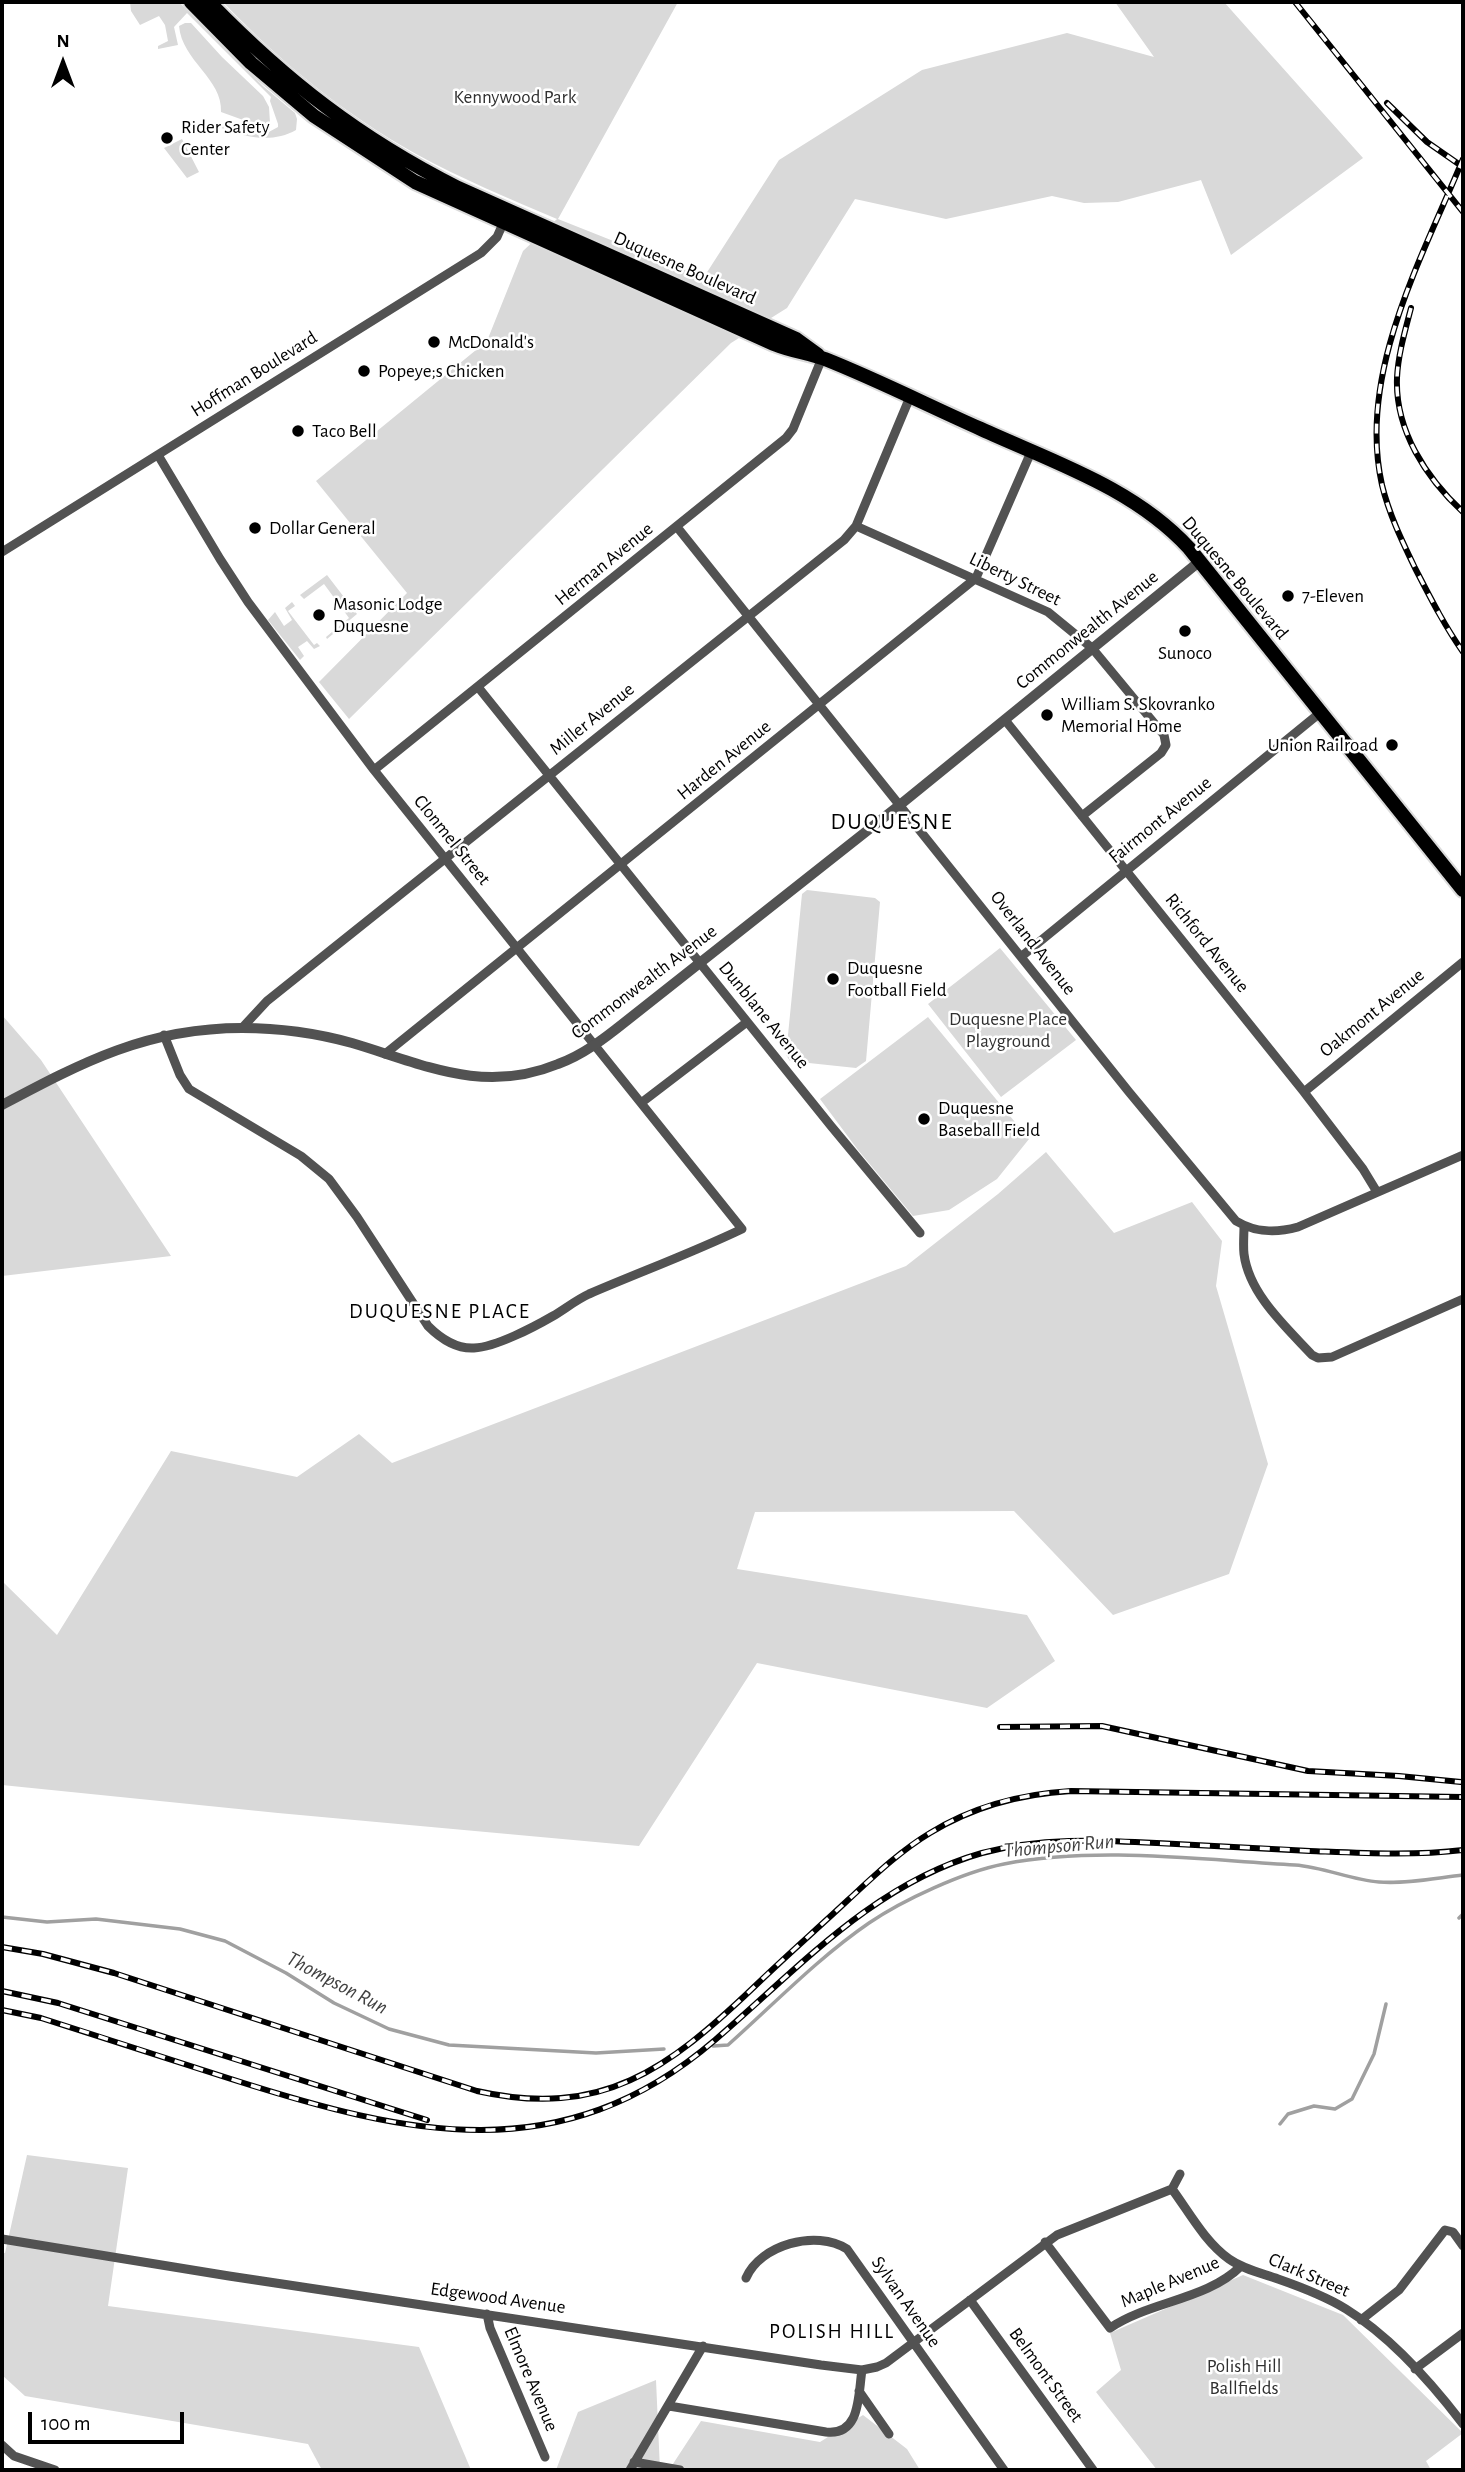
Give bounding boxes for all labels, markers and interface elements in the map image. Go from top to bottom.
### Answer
north arrow [28,28,98,98]
text: N [56,32,70,51]
park label: Kennywood Park [454,86,576,108]
place label: Rider Safety Center [181,116,270,160]
marker: Rider Safety Center [159,130,175,146]
street label: Duquesne Boulevard [610,226,760,310]
street label: Hoffman Boulevard [187,326,321,422]
place label: McDonald's [448,331,534,353]
marker: McDonald's [426,334,442,350]
place label: Popeye;s Chicken [378,360,505,382]
marker: Popeye;s Chicken [356,363,372,379]
place label: Taco Bell [312,420,377,442]
marker: Taco Bell [290,423,306,439]
street label: Duquesne Boulevard [1177,512,1293,644]
place label: Dollar General [269,517,376,539]
street label: Herman Avenue [550,517,658,611]
marker: Dollar General [247,520,263,536]
street label: Liberty Street [965,547,1065,611]
street label: Commonwealth Avenue [1011,566,1163,694]
place label: 7-Eleven [1302,585,1364,607]
marker: 7-Eleven [1280,588,1296,604]
place label: Masonic Lodge Duquesne [333,593,442,637]
marker: Masonic Lodge Duquesne [311,607,327,623]
marker: Sunoco [1177,623,1193,639]
place label: Sunoco [1158,642,1212,664]
street label: Miller Avenue [545,678,639,760]
place label: William S. Skovranko Memorial Home [1061,693,1215,737]
marker: William S. Skovranko Memorial Home [1039,707,1055,723]
street label: Harden Avenue [672,715,776,805]
place label: Union Railroad [1268,734,1378,756]
marker: Union Railroad [1384,737,1400,753]
street label: Fairmont Avenue [1104,772,1216,868]
street label: Clonmel Street [409,790,495,890]
district label: DUQUESNE [831,808,953,836]
street label: Overland Avenue [985,886,1081,1000]
street label: Richford Avenue [1160,889,1254,997]
street label: Commonwealth Avenue [567,920,721,1044]
street label: Dunblane Avenue [714,957,814,1073]
place label: Duquesne Football Field [847,957,946,1001]
street label: Oakmont Avenue [1315,964,1429,1062]
marker: Duquesne Football Field [825,971,841,987]
park label: Duquesne Place Playground [949,1008,1067,1052]
place label: Duquesne Baseball Field [938,1097,1040,1141]
marker: Duquesne Baseball Field [916,1111,932,1127]
district label: DUQUESNE PLACE [351,1299,529,1325]
water label: Thompson Run [1003,1829,1115,1863]
water label: Thompson Run [282,1946,392,2020]
street label: Clark Street [1265,2248,1353,2302]
street label: Maple Avenue [1117,2251,1223,2313]
street label: Sylvan Avenue [866,2252,946,2352]
street label: Edgewood Avenue [429,2277,567,2319]
district label: POLISH HILL [770,2319,894,2345]
street label: Elmore Avenue [499,2323,563,2435]
street label: Belmont Street [1004,2323,1088,2427]
park label: Polish Hill Ballfields [1207,2355,1281,2399]
scale bar [32,2398,187,2442]
text: 100 m [41,2413,91,2434]

